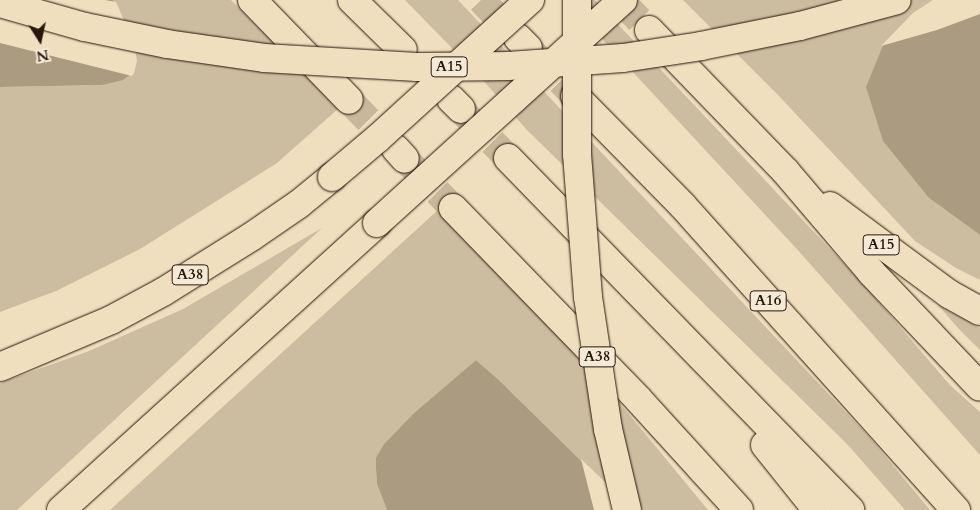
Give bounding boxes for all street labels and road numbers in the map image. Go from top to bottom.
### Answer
road number: A15 [430,54,468,80]
road number: A15 [862,232,900,258]
road number: A38 [171,262,209,288]
road number: A16 [749,288,787,314]
road number: A38 [578,344,616,370]

